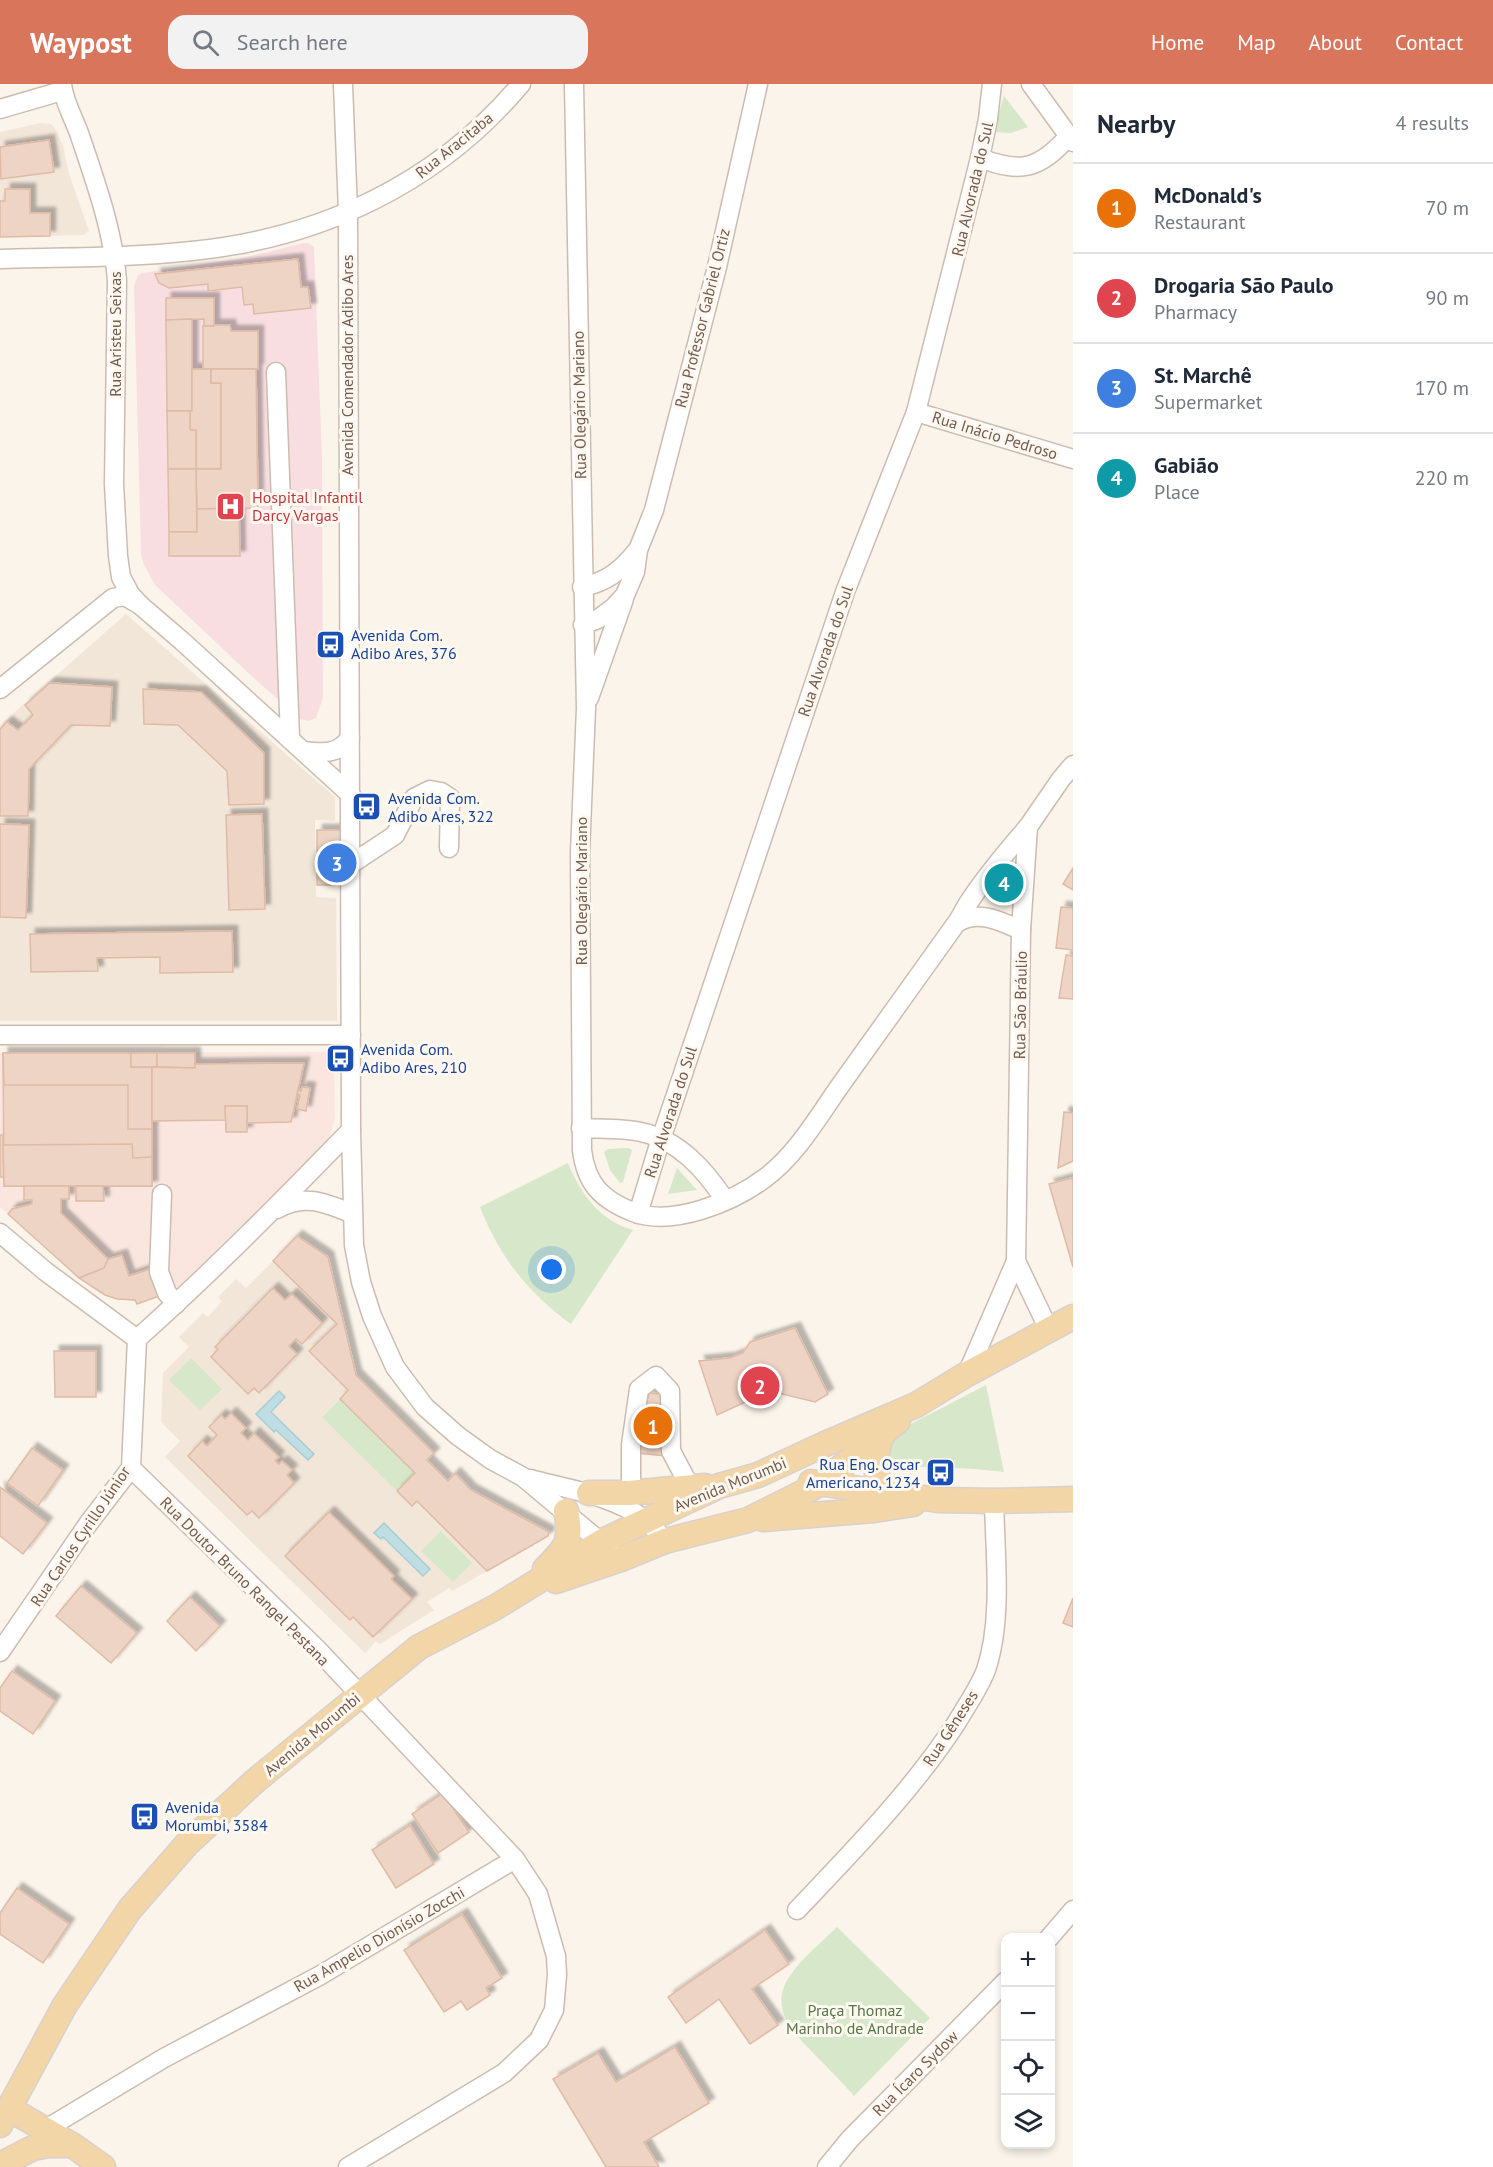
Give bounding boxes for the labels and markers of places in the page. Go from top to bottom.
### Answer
place label: Hospital Infantil Darcy Vargas [252,487,363,525]
hospital icon: Hospital Infantil Darcy Vargas [215,490,247,522]
place label: Avenida Com. Adibo Ares, 376 [351,625,457,663]
bus stop icon: Avenida Com. Adibo Ares, 376 [314,628,346,660]
place label: Avenida Com. Adibo Ares, 322 [388,788,494,826]
bus stop icon: Avenida Com. Adibo Ares, 322 [351,791,383,823]
pin: 3 [318,840,356,886]
pin: 4 [984,860,1024,906]
place label: Avenida Com. Adibo Ares, 210 [361,1039,467,1077]
bus stop icon: Avenida Com. Adibo Ares, 210 [324,1042,356,1074]
pin: 2 [740,1364,780,1408]
pin: 1 [634,1404,672,1448]
place label: Rua Eng. Oscar Americano, 1234 [806,1454,921,1492]
bus stop icon: Rua Eng. Oscar Americano, 1234 [925,1457,957,1489]
place label: Avenida Morumbi, 3584 [165,1797,268,1835]
bus stop icon: Avenida Morumbi, 3584 [128,1800,160,1832]

